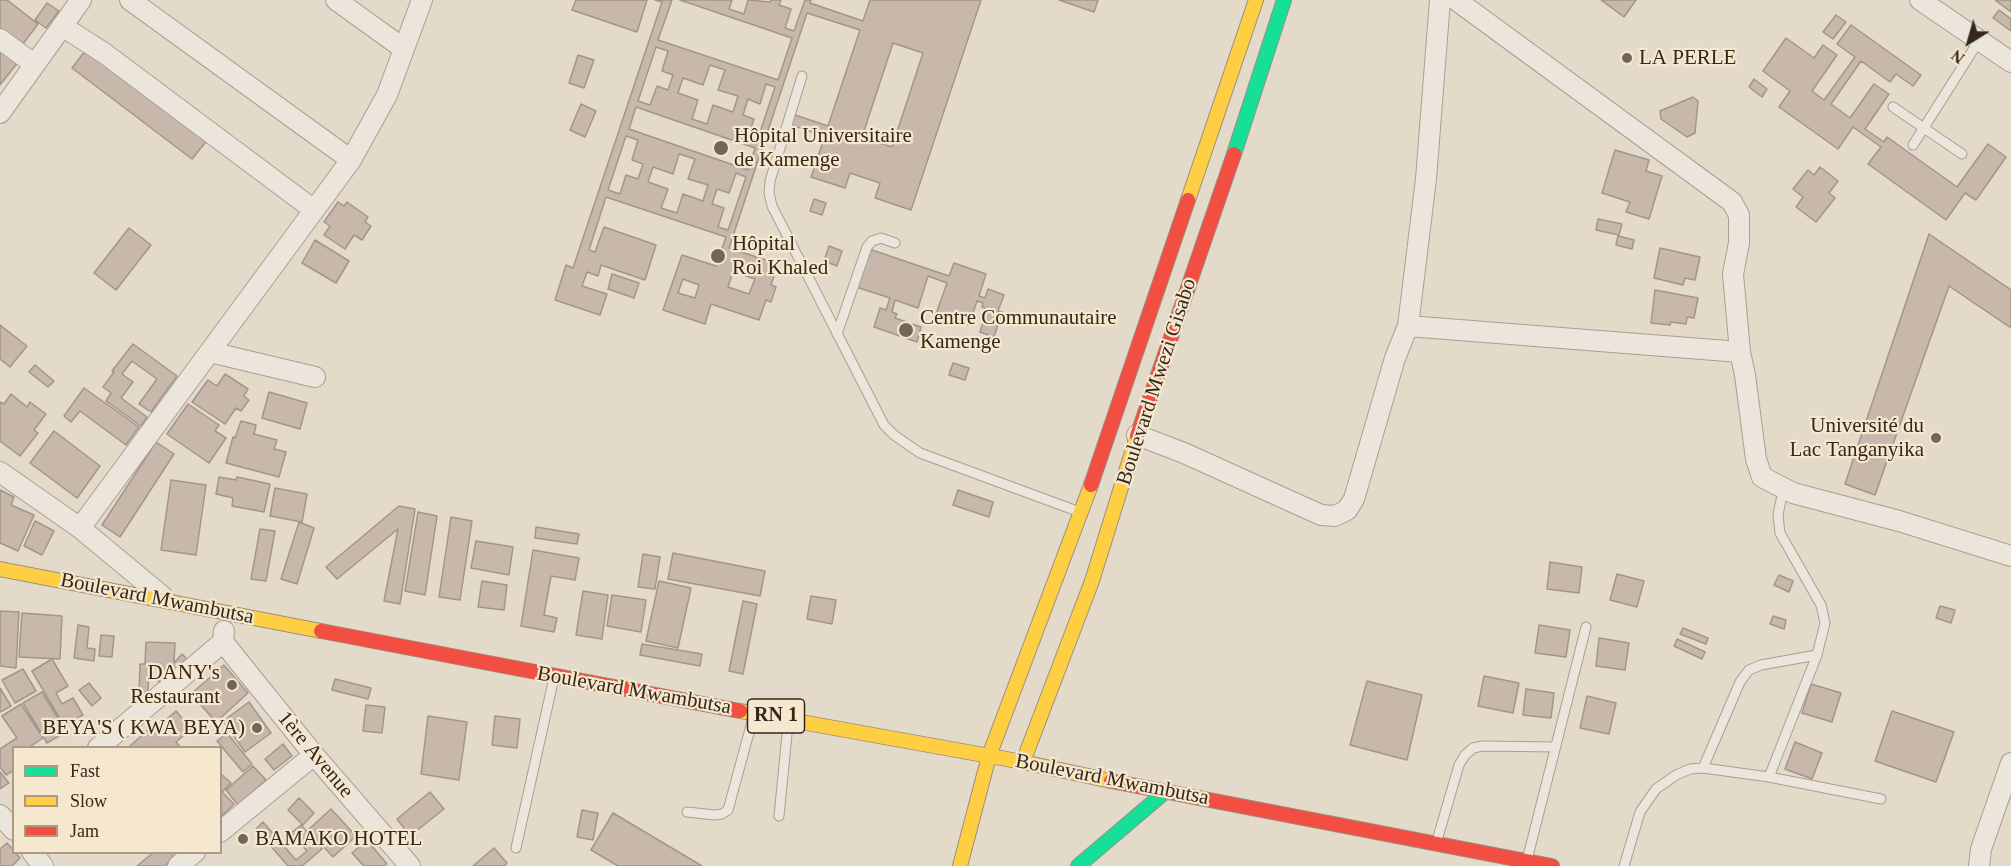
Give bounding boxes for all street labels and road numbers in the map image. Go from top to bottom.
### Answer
street label: Boulevard Mwezi Gisabo [1112,275,1202,489]
street label: Boulevard Mwambutsa [58,568,256,630]
street label: Boulevard Mwambutsa [535,662,733,720]
road number: RN 1 [748,699,804,733]
street label: 1ère Avenue [272,707,358,803]
street label: Boulevard Mwambutsa [1013,749,1211,811]

